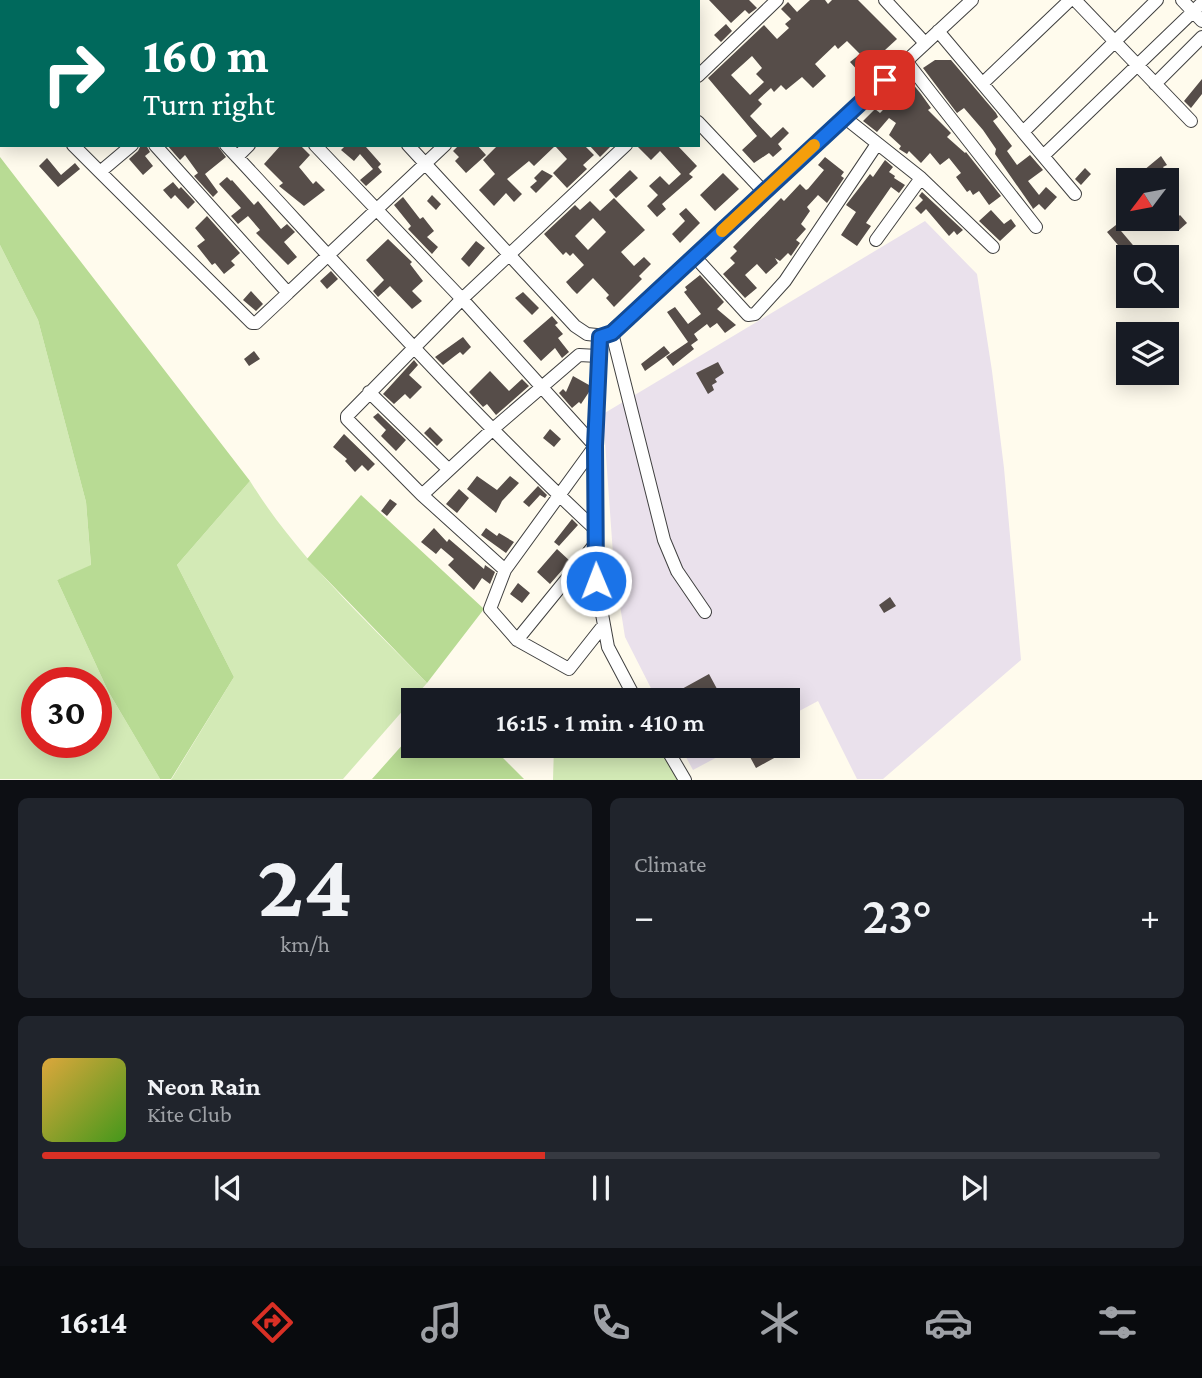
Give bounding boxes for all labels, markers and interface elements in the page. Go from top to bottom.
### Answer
icon: right [28,28,119,119]
text: 160 m [143,28,269,83]
pin [855,50,915,110]
icon: arrive [866,61,904,99]
text: Turn right [143,86,275,122]
north arrow [1116,168,1180,231]
map controls [1116,168,1179,385]
button: search [1116,245,1179,308]
button: layers [1116,322,1179,385]
position arrow [559,544,633,618]
speed limit sign: 30 [21,667,112,758]
text: 16:15 · 1 min · 410 m [496,708,705,737]
text: 24 [257,834,353,936]
text: Climate [634,851,706,877]
text: 23° [862,886,932,944]
text: − [634,895,654,937]
text: + [1140,895,1160,937]
text: km/h [280,931,330,957]
text: Neon Rain [147,1072,261,1101]
text: Kite Club [147,1101,232,1127]
icon: previous [209,1169,247,1207]
icon: pause [582,1169,620,1207]
icon: next [955,1169,993,1207]
icon: directions [248,1298,297,1347]
icon: music [417,1298,466,1347]
icon: phone [586,1298,635,1347]
icon: climate [755,1298,804,1347]
icon: car [924,1298,973,1347]
icon: filters [1093,1298,1142,1347]
text: 16:14 [60,1304,128,1340]

